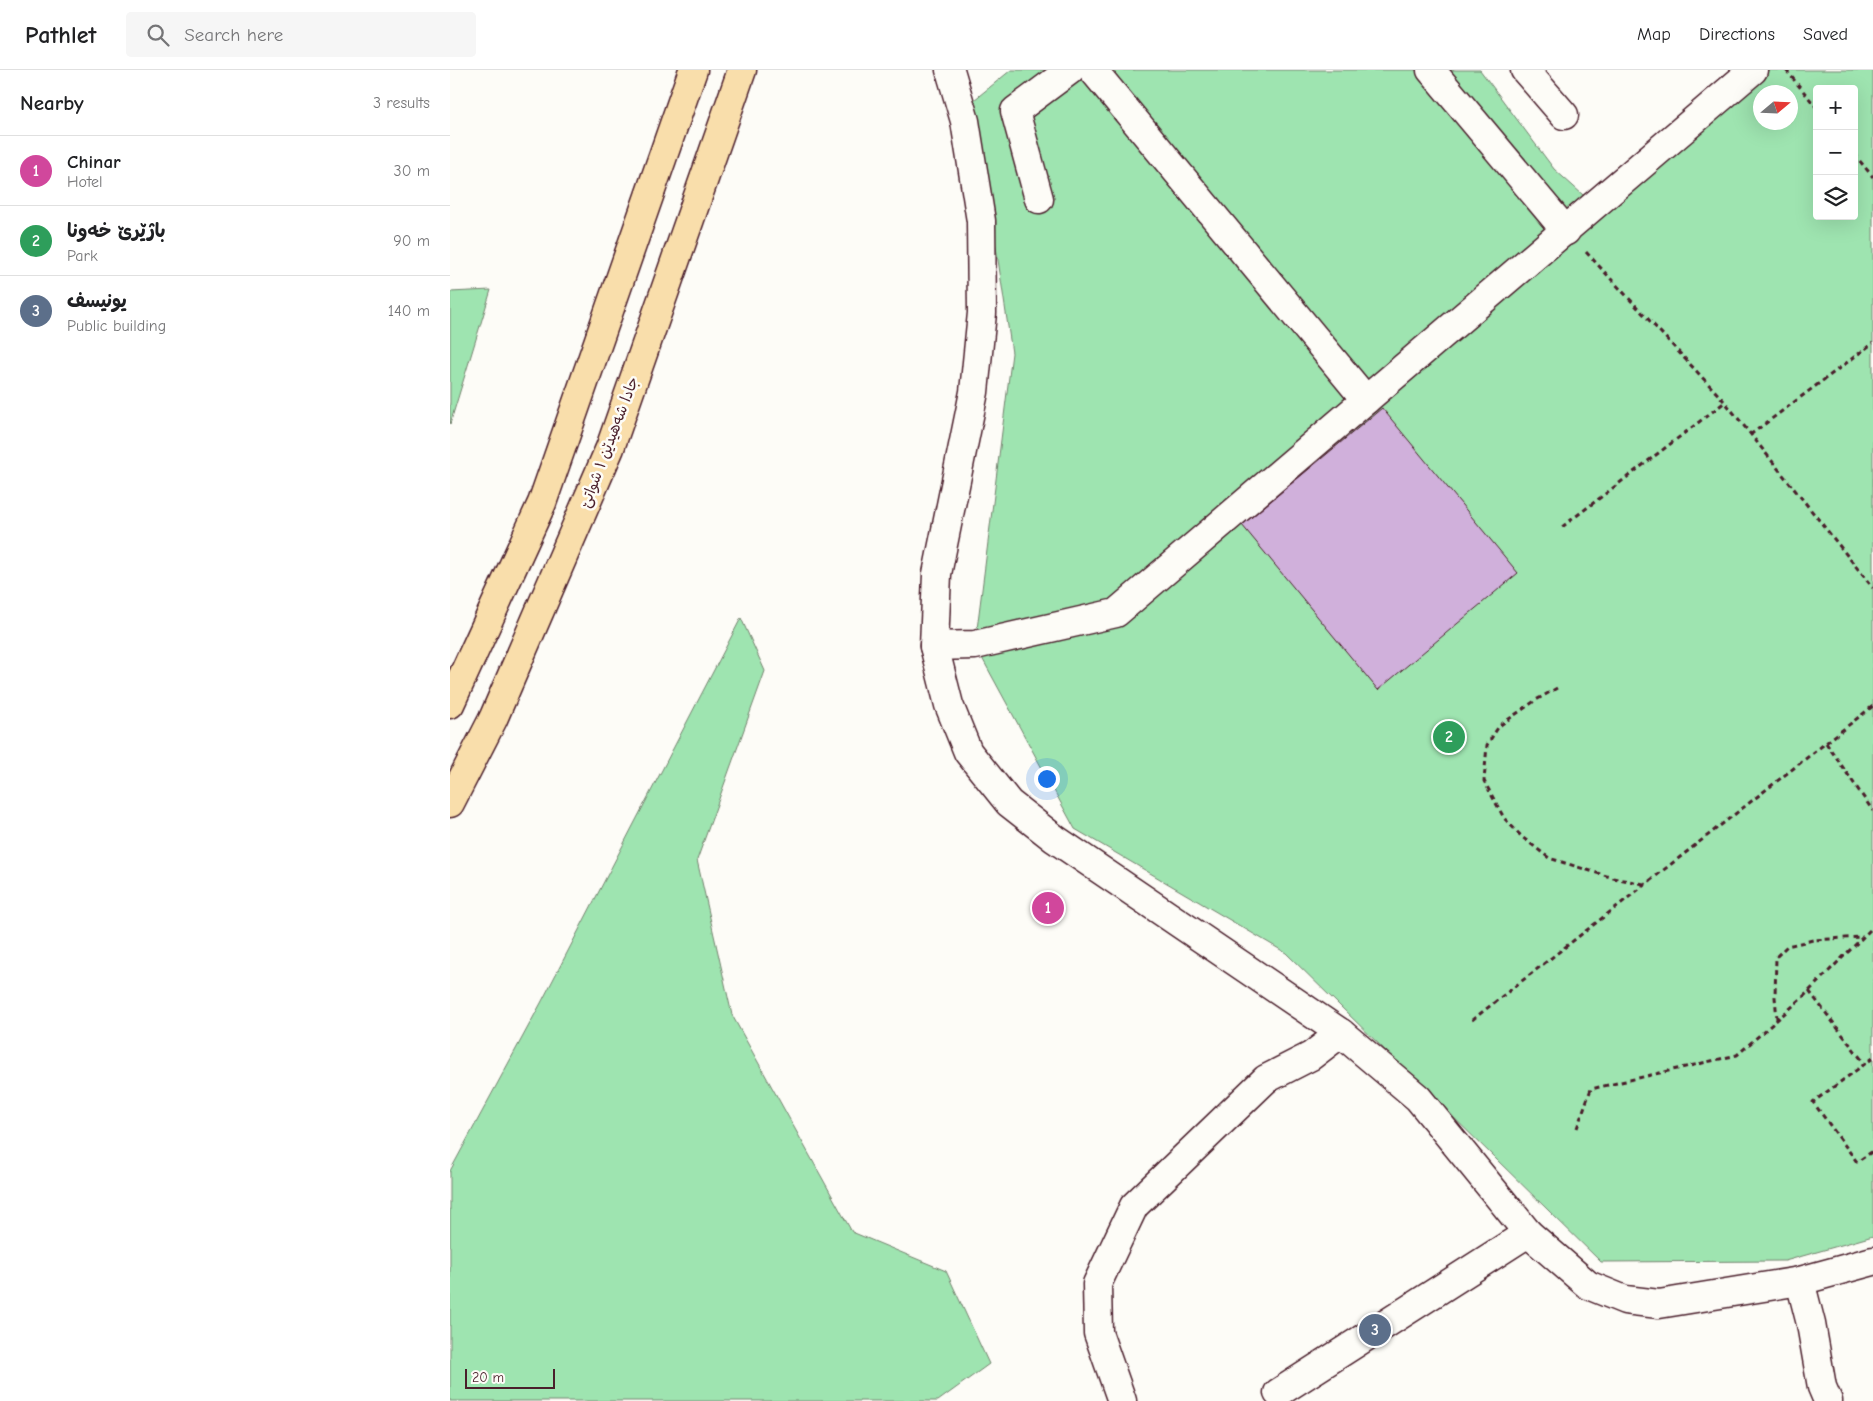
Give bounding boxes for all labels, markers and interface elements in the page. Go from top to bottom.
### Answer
search box [126,12,476,57]
text: Pathlet [25,21,96,49]
icon: search [144,21,172,49]
text: Search here [184,24,283,46]
text: Map [1637,24,1671,45]
text: Directions [1699,24,1775,45]
text: Saved [1803,24,1848,45]
north arrow [1753,85,1798,130]
map controls [1813,85,1858,220]
button: + [1813,85,1858,130]
text: Nearby [20,91,84,115]
text: 3 results [373,94,430,112]
button: − [1813,130,1858,175]
text: Chinar [67,151,121,173]
text: 1 [33,162,39,180]
text: 30 m [394,162,430,180]
text: Hotel [67,173,103,191]
button: layers [1813,175,1858,220]
text: باژێرێ خه‌ونا [67,220,166,242]
text: 2 [32,232,40,250]
text: 90 m [393,232,430,250]
text: Park [67,247,98,265]
text: يونيسف [67,290,127,312]
text: 3 [32,302,40,320]
text: 140 m [388,302,430,320]
text: Public building [67,317,166,335]
street label: جادا شەهیدێن ١ شواتێ [576,374,643,510]
pin: 2 [1433,718,1465,756]
your location [1034,766,1060,792]
pin: 1 [1032,889,1064,927]
pin: 3 [1359,1311,1391,1349]
scale bar [465,1366,555,1389]
text: 20 m [472,1369,504,1386]

